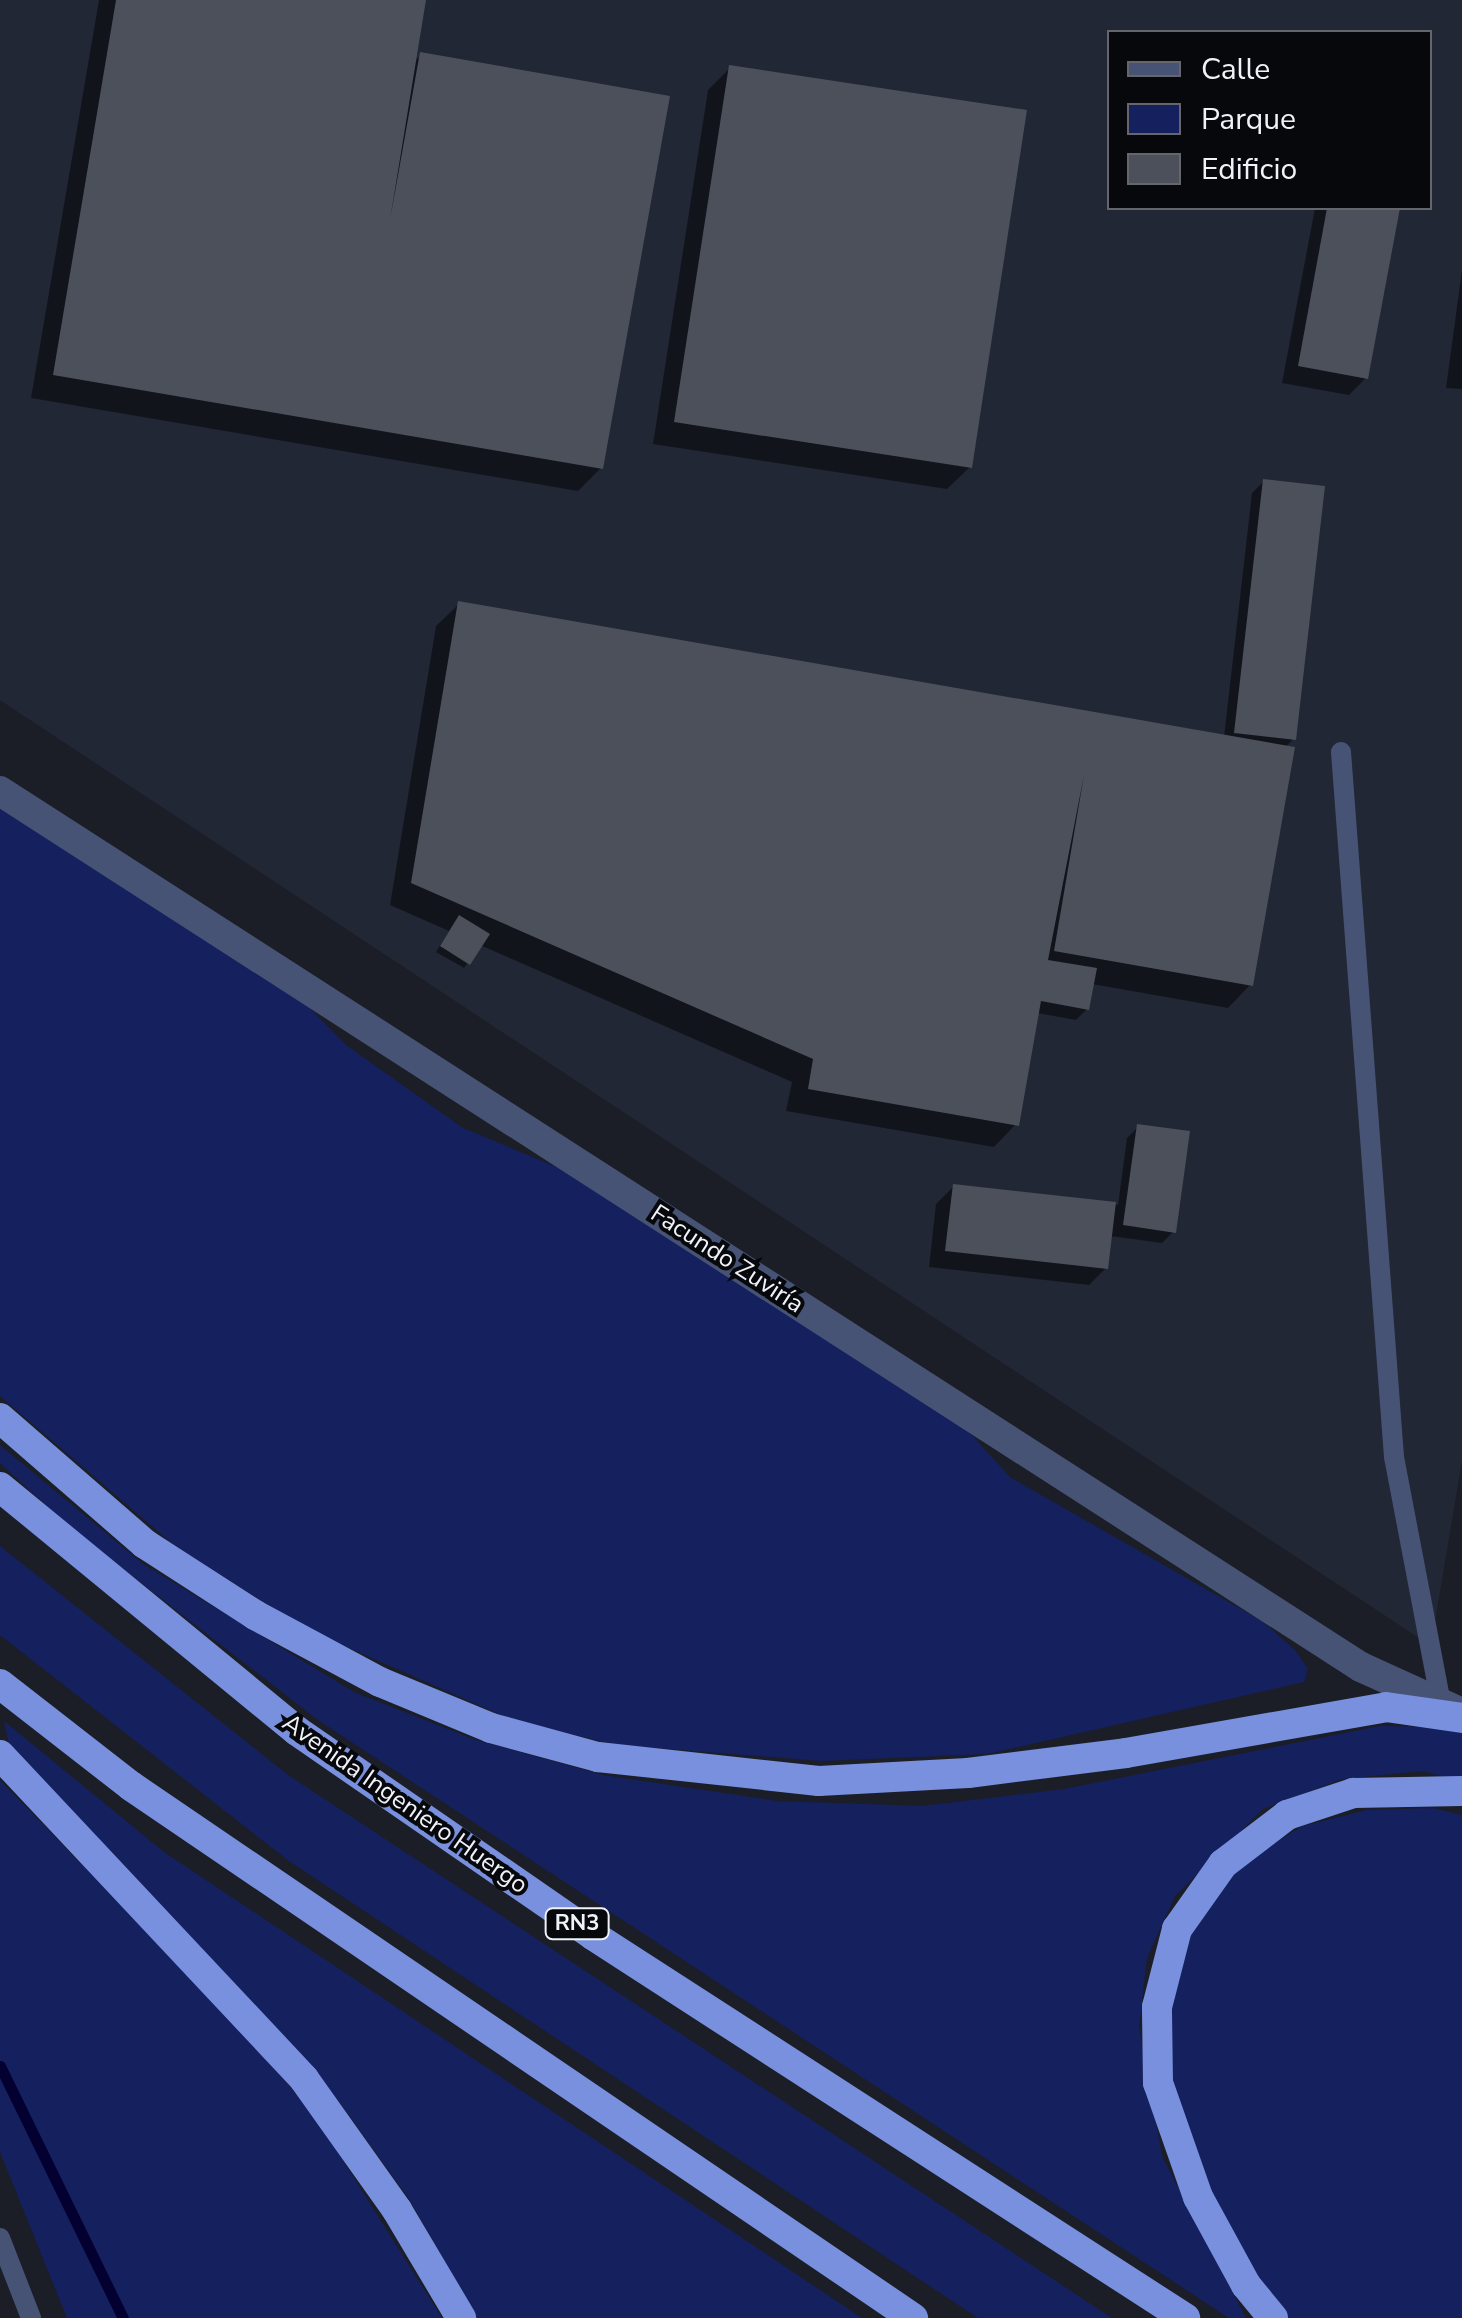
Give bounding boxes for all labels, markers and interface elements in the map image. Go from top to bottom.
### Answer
legend [1107,30,1432,210]
text: Calle [1201,49,1270,90]
text: Parque [1201,99,1296,140]
text: Edificio [1201,149,1297,190]
street label: Facundo Zuviría [645,1198,809,1320]
street label: Avenida Ingeniero Huergo [277,1708,533,1900]
road number: RN3 [544,1907,610,1941]

